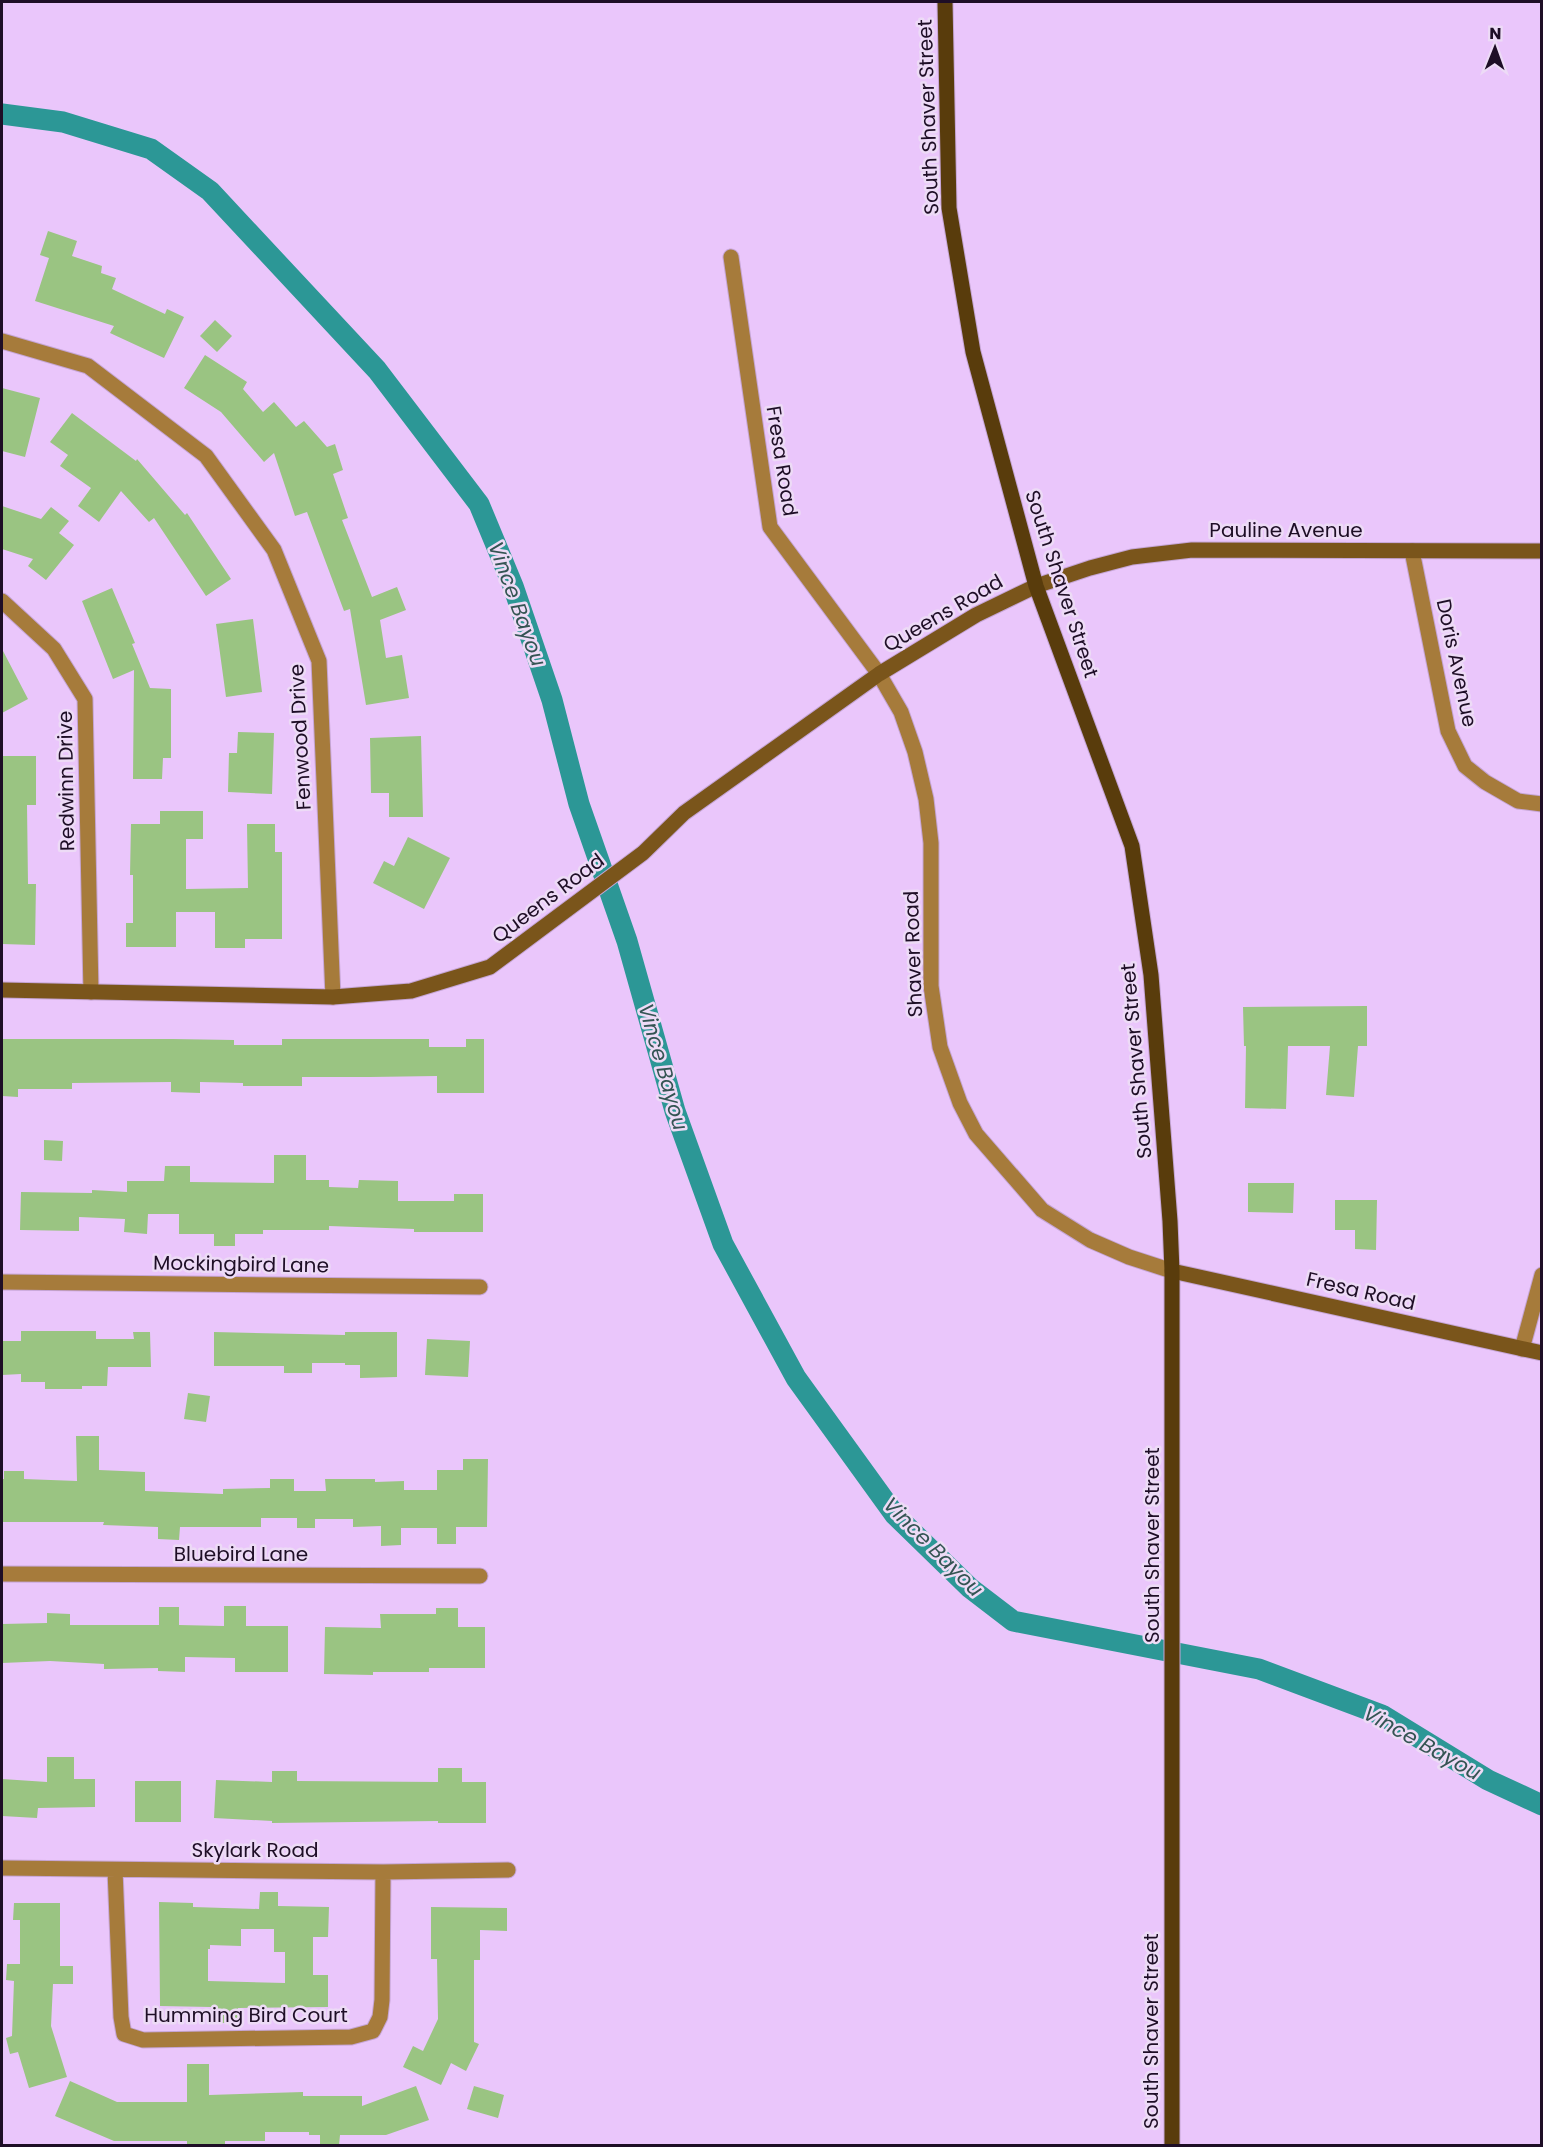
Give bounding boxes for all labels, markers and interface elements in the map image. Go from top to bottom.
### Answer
north arrow [1465,18,1525,78]
street label: South Shaver Street [911,19,945,215]
text: N [1489,22,1501,45]
street label: Fresa Road [759,404,805,518]
street label: South Shaver Street [1018,487,1106,681]
street label: Pauline Avenue [1209,516,1363,544]
water label: Vince Bayou [482,538,553,670]
street label: Queens Road [878,567,1008,659]
street label: Doris Avenue [1430,596,1484,730]
street label: Fenwood Drive [282,663,318,811]
street label: Redwinn Drive [51,711,81,851]
street label: Queens Road [486,847,610,949]
street label: Shaver Road [897,890,929,1018]
street label: South Shaver Street [1114,962,1158,1160]
water label: Vince Bayou [632,1000,695,1134]
street label: Mockingbird Lane [153,1248,329,1280]
street label: Fresa Road [1304,1265,1418,1317]
street label: South Shaver Street [1138,1447,1166,1643]
water label: Vince Bayou [877,1490,990,1603]
street label: Bluebird Lane [174,1540,308,1568]
water label: Vince Bayou [1358,1698,1486,1787]
street label: Skylark Road [192,1836,318,1864]
street label: South Shaver Street [1137,1933,1165,2129]
street label: Humming Bird Court [144,2001,348,2029]

